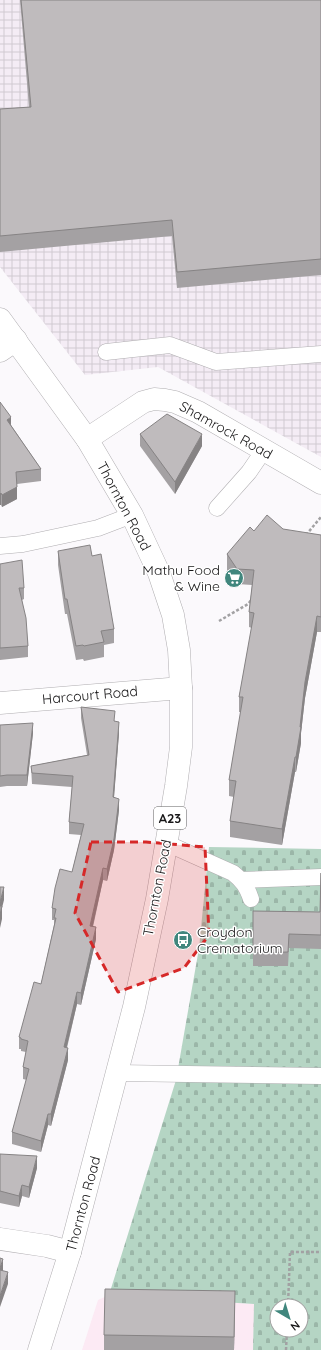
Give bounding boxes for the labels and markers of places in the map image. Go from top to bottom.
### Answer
place label: Mathu Food & Wine [142,561,220,595]
supermarket icon: Mathu Food & Wine [223,567,245,589]
place label: Croydon Crematorium [197,923,283,957]
bus stop icon: Croydon Crematorium [172,929,194,951]

